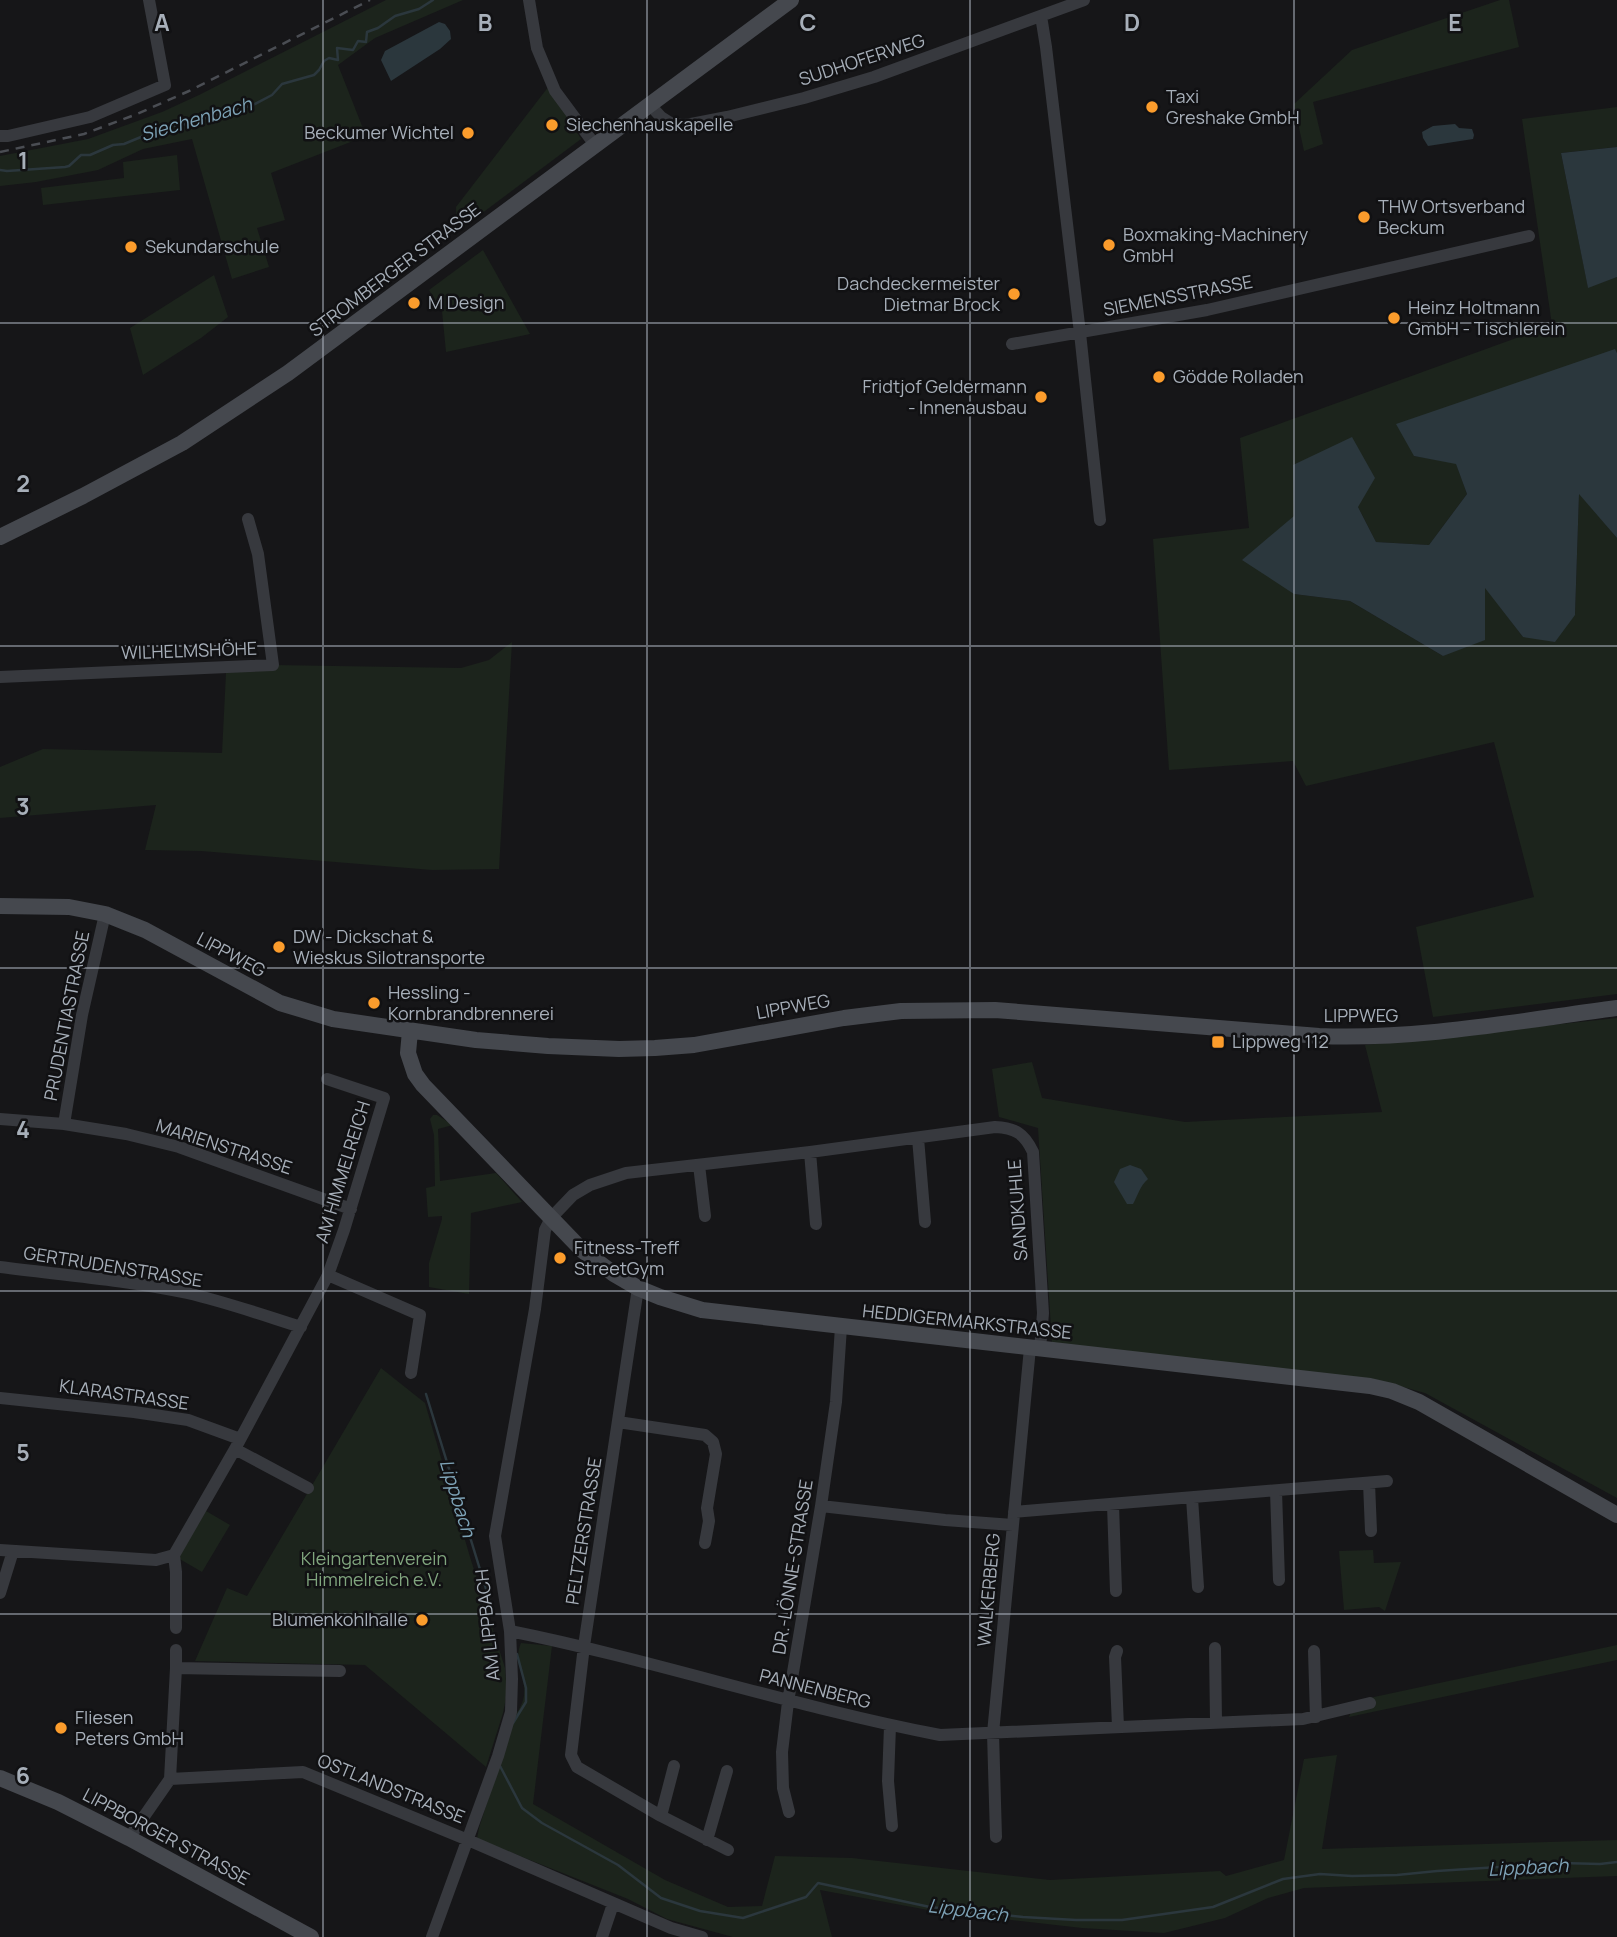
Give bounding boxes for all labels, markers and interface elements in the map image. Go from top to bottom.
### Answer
text: A [154,6,170,38]
text: B [478,6,492,38]
text: C [800,6,817,38]
text: D [1124,6,1140,38]
text: E [1448,6,1462,38]
street label: SUDHOFERWEG [796,27,928,91]
place label: Taxi Greshake GmbH [1166,84,1299,129]
water label: Siechenbach [137,90,255,147]
marker: Taxi Greshake GmbH [1144,99,1160,115]
place label: Siechenhauskapelle [566,112,733,136]
marker: Siechenhauskapelle [544,117,560,133]
place label: Beckumer Wichtel [304,120,454,144]
marker: Beckumer Wichtel [460,125,476,141]
text: 1 [18,144,28,176]
place label: THW Ortsverband Beckum [1378,194,1525,239]
street label: STROMBERGER STRASSE [304,197,485,342]
marker: THW Ortsverband Beckum [1356,209,1372,225]
place label: Boxmaking-Machinery GmbH [1123,222,1309,267]
place label: Sekundarschule [145,234,279,258]
marker: Boxmaking-Machinery GmbH [1101,237,1117,253]
marker: Sekundarschule [123,239,139,255]
street label: SIEMENSSTRASSE [1101,269,1255,321]
place label: Dachdeckermeister Dietmar Brock [837,271,1001,316]
marker: Dachdeckermeister Dietmar Brock [1006,286,1022,302]
place label: M Design [428,290,504,314]
marker: M Design [406,295,422,311]
place label: Heinz Holtmann GmbH - Tischlerein [1408,295,1565,340]
marker: Heinz Holtmann GmbH - Tischlerein [1386,310,1402,326]
place label: Gödde Rolladen [1173,364,1304,388]
marker: Gödde Rolladen [1151,369,1167,385]
place label: Fridtjof Geldermann - Innenausbau [862,374,1027,419]
marker: Fridtjof Geldermann - Innenausbau [1033,389,1049,405]
text: 2 [16,467,30,499]
street label: WILHELMSHÖHE [121,636,257,664]
text: 3 [16,790,30,822]
place label: DW - Dickschat & Wieskus Silotransporte [293,924,485,969]
street label: LIPPWEG [193,926,270,982]
street label: PRUDENTIASTRASSE [38,929,94,1103]
marker: DW - Dickschat & Wieskus Silotransporte [271,939,287,955]
place label: Hessling - Kornbrandbrennerei [388,980,554,1025]
street label: LIPPWEG [754,988,832,1024]
marker: Hessling - Kornbrandbrennerei [366,995,382,1011]
street label: LIPPWEG [1324,1003,1399,1027]
place label: Lippweg 112 [1232,1029,1329,1053]
marker: Lippweg 112 [1210,1034,1226,1050]
street label: AM HIMMELREICH [309,1098,375,1246]
text: 4 [16,1113,30,1145]
street label: MARIENSTRASSE [153,1113,295,1179]
street label: SANDKUHLE [1001,1158,1033,1262]
place label: Fitness-Treff StreetGym [574,1235,679,1280]
street label: GERTRUDENSTRASSE [22,1240,204,1292]
marker: Fitness-Treff StreetGym [552,1250,568,1266]
street label: HEDDIGERMARKSTRASSE [861,1298,1073,1344]
street label: KLARASTRASSE [58,1373,190,1415]
text: 5 [16,1436,30,1468]
street label: PELTZERSTRASSE [560,1455,607,1606]
water label: Lippbach [434,1456,482,1541]
street label: DR.-LÖNNE-STRASSE [766,1478,818,1656]
street label: WALKERBERG [971,1532,1005,1648]
park label: Kleingartenverein Himmelreich e.V. [301,1546,447,1591]
street label: AM LIPPBACH [469,1568,505,1682]
place label: Blumenkohlhalle [272,1607,408,1631]
marker: Blumenkohlhalle [414,1612,430,1628]
street label: PANNENBERG [757,1663,874,1714]
place label: Fliesen Peters GmbH [75,1705,184,1750]
marker: Fliesen Peters GmbH [53,1720,69,1736]
street label: OSTLANDSTRASSE [314,1748,469,1829]
text: 6 [16,1759,30,1791]
street label: LIPPBORGER STRASSE [79,1782,254,1890]
water label: Lippbach [1487,1852,1569,1882]
water label: Lippbach [927,1892,1010,1928]

